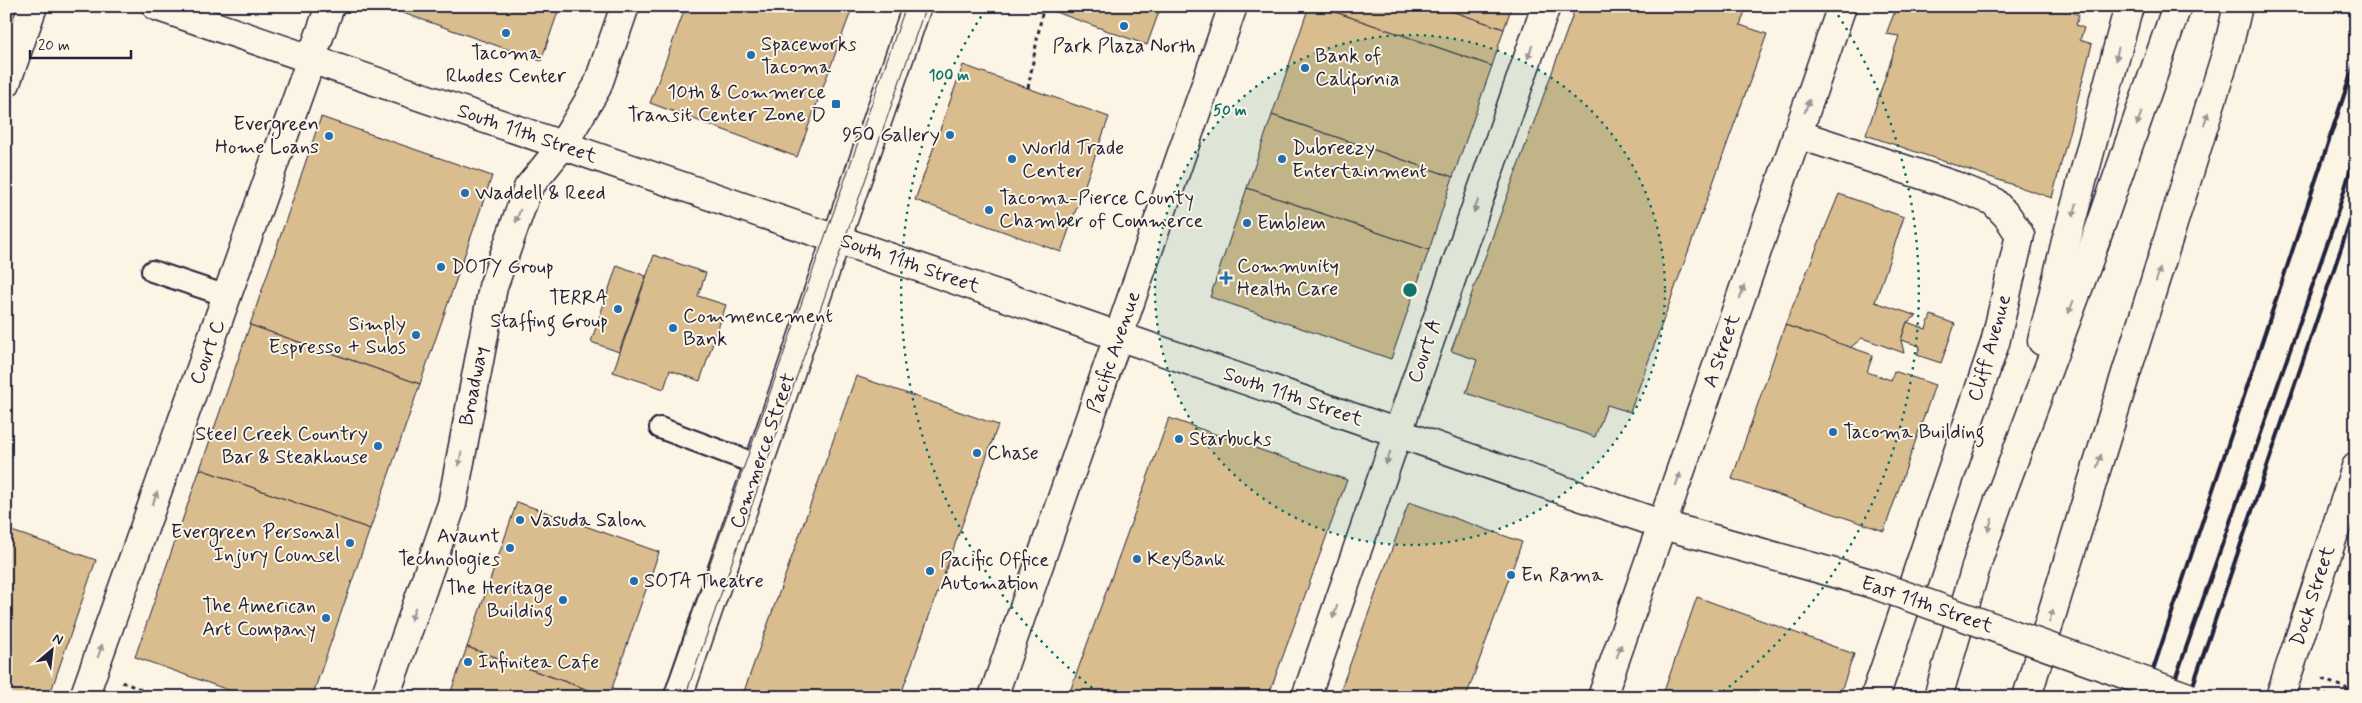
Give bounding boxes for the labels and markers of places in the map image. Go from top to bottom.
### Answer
marker: Park Plaza North [1118,20,1130,32]
marker: Tacoma Rhodes Center [500,27,512,39]
place label: Spaceworks Tacoma [761,31,857,81]
place label: Park Plaza North [1052,33,1196,60]
place label: Tacoma Rhodes Center [446,40,567,90]
place label: Bank of California [1315,43,1399,95]
marker: Spaceworks Tacoma [745,49,757,61]
marker: Bank of California [1299,62,1311,74]
place label: 10th & Commerce Transit Center Zone D [628,79,826,129]
marker: 10th & Commerce Transit Center Zone D [830,98,842,110]
place label: Evergreen Home Loans [215,111,319,161]
place label: 950 Gallery [842,122,940,149]
marker: 950 Gallery [944,129,956,141]
marker: Evergreen Home Loans [323,130,335,142]
place label: World Trade Center [1022,135,1124,185]
place label: Dubreezy Entertainment [1292,135,1427,185]
marker: World Trade Center [1006,153,1018,165]
marker: Dubreezy Entertainment [1276,153,1288,165]
place label: Waddell & Reed [475,180,606,207]
place label: Tacoma-Pierce County Chamber of Commerce [999,185,1204,235]
marker: Waddell & Reed [459,187,471,199]
marker: Tacoma-Pierce County Chamber of Commerce [983,204,995,216]
place label: Emblem [1257,210,1326,237]
marker: Emblem [1241,217,1253,229]
place label: Community Health Care [1237,253,1339,303]
place label: DOTY Group [451,254,554,281]
marker: DOTY Group [435,261,447,273]
marker: Community Health Care [1219,271,1233,285]
centre of rings [1401,281,1419,299]
place label: TERRA Staffing Group [490,285,608,337]
marker: TERRA Staffing Group [612,303,624,315]
place label: Commencement Bank [683,303,833,353]
place label: Simply Espresso + Subs [269,311,406,361]
marker: Commencement Bank [667,322,679,334]
marker: Simply Espresso + Subs [410,329,422,341]
place label: Tacoma Building [1843,419,1985,448]
place label: Steel Creek Country Bar & Steakhouse [195,421,368,471]
place label: Starbucks [1189,426,1272,453]
marker: Tacoma Building [1827,426,1839,438]
marker: Starbucks [1173,433,1185,445]
marker: Steel Creek Country Bar & Steakhouse [372,440,384,452]
place label: Chase [987,440,1039,467]
marker: Chase [971,447,983,459]
place label: Vasuda Salon [530,507,646,534]
marker: Vasuda Salon [514,514,526,526]
place label: Evergreen Personal Injury Counsel [171,519,340,569]
place label: Avaunt Technologies [398,523,500,574]
marker: Evergreen Personal Injury Counsel [344,537,356,549]
marker: Avaunt Technologies [504,542,516,554]
place label: KeyBank [1147,546,1225,573]
place label: Pacific Office Automation [940,547,1049,597]
marker: KeyBank [1131,553,1143,565]
place label: En Rama [1521,562,1604,589]
marker: Pacific Office Automation [924,565,936,577]
place label: SOTA Theatre [644,568,764,595]
marker: En Rama [1505,569,1517,581]
place label: The Heritage Building [446,575,553,627]
marker: SOTA Theatre [628,575,640,587]
place label: The American Art Company [202,593,316,643]
marker: The Heritage Building [557,594,569,606]
marker: The American Art Company [320,612,332,624]
place label: Infinitea Cafe [478,649,599,676]
marker: Infinitea Cafe [462,656,474,668]

